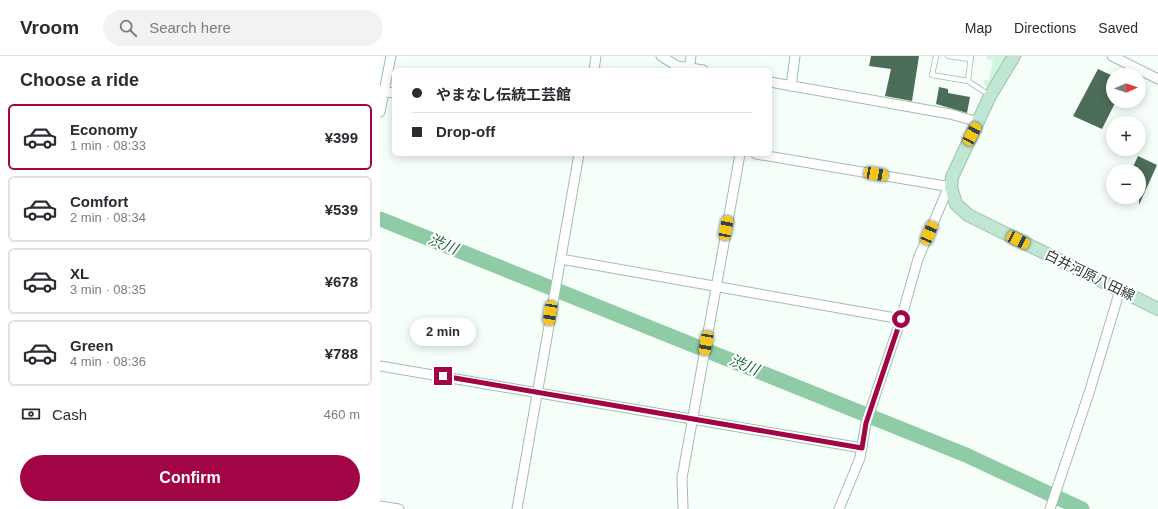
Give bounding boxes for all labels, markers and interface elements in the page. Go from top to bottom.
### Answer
search box [103,10,383,46]
text: Vroom [20,17,79,38]
icon: search [117,17,139,39]
text: Search here [149,19,231,36]
text: Map [965,20,992,36]
text: Directions [1014,20,1076,36]
text: Saved [1098,20,1138,36]
north arrow [1106,68,1146,108]
map controls [1106,68,1146,204]
text: Choose a ride [20,70,139,90]
text: やまなし伝統工芸館 [436,86,571,103]
button: + [1106,116,1146,156]
icon: car [22,119,58,155]
text: Economy [70,121,138,138]
car [961,121,983,147]
text: Drop-off [436,123,495,140]
text: ¥399 [325,129,358,146]
text: 1 min · 08:33 [70,138,146,153]
button: − [1106,164,1146,204]
car [863,166,889,182]
icon: car [22,191,58,227]
text: Comfort [70,193,128,210]
text: ¥539 [325,201,358,218]
text: 2 min · 08:34 [70,210,146,225]
car [718,215,734,241]
car [919,220,939,246]
car [1005,229,1031,251]
water label: 渋川 [426,230,462,258]
street label: 白井河原八田線 [1042,246,1138,304]
icon: car [22,263,58,299]
text: XL [70,265,89,282]
text: ¥678 [325,273,358,290]
text: 3 min · 08:35 [70,282,146,297]
car [542,300,558,326]
route start [892,310,910,328]
callout: 2 min [410,318,476,346]
text: 2 min [426,324,460,339]
car [698,330,714,356]
icon: car [22,335,58,371]
text: Green [70,337,113,354]
text: ¥788 [325,345,358,362]
water label: 渋川 [727,351,763,379]
text: 4 min · 08:36 [70,354,146,369]
route end [434,367,452,385]
icon: cash [20,403,42,425]
text: Cash [52,406,87,423]
text: 460 m [324,407,360,422]
button: Confirm [20,455,360,501]

